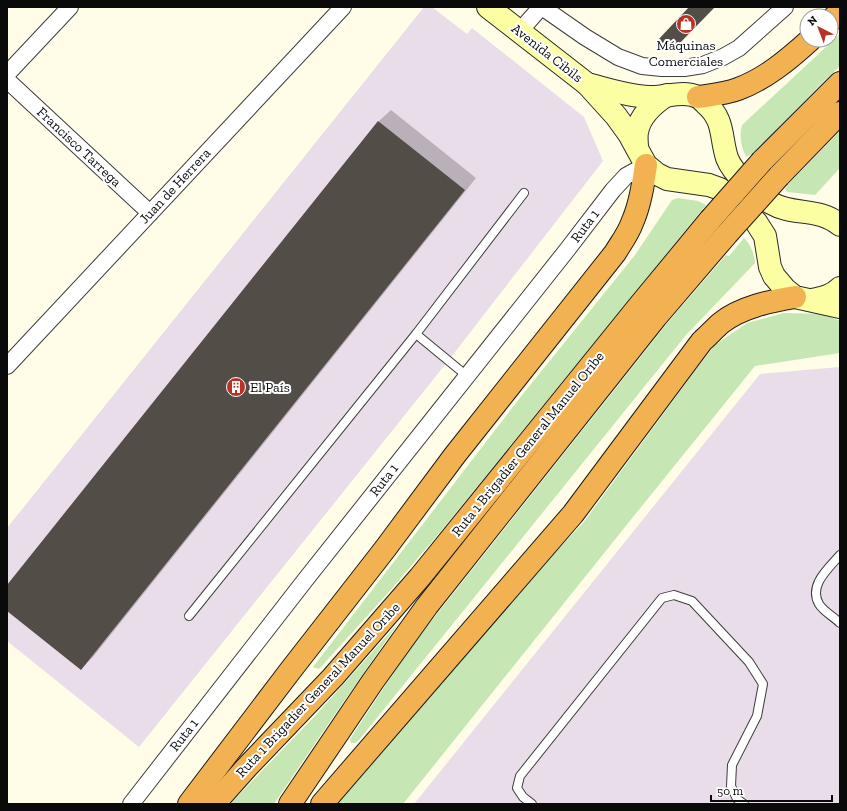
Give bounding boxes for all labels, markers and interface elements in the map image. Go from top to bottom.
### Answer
north arrow [799,8,839,48]
shop icon: Máquinas Comerciales [675,13,697,35]
text: N [805,13,821,29]
street label: Avenida Cibils [508,20,586,86]
place label: Máquinas Comerciales [649,37,723,70]
street label: Francisco Tarrega [33,103,125,191]
street label: Juan de Herrera [136,144,215,227]
street label: Ruta 1 [567,206,603,246]
street label: Ruta 1 Brigadier General Manuel Oribe [448,348,608,540]
building icon: El País [225,376,247,398]
place label: El País [250,379,290,396]
street label: Ruta 1 [366,460,402,500]
street label: Ruta 1 Brigadier General Manuel Oribe [232,599,404,781]
street label: Ruta 1 [166,715,202,755]
scale bar [711,777,832,803]
text: 50 m [717,784,744,798]

